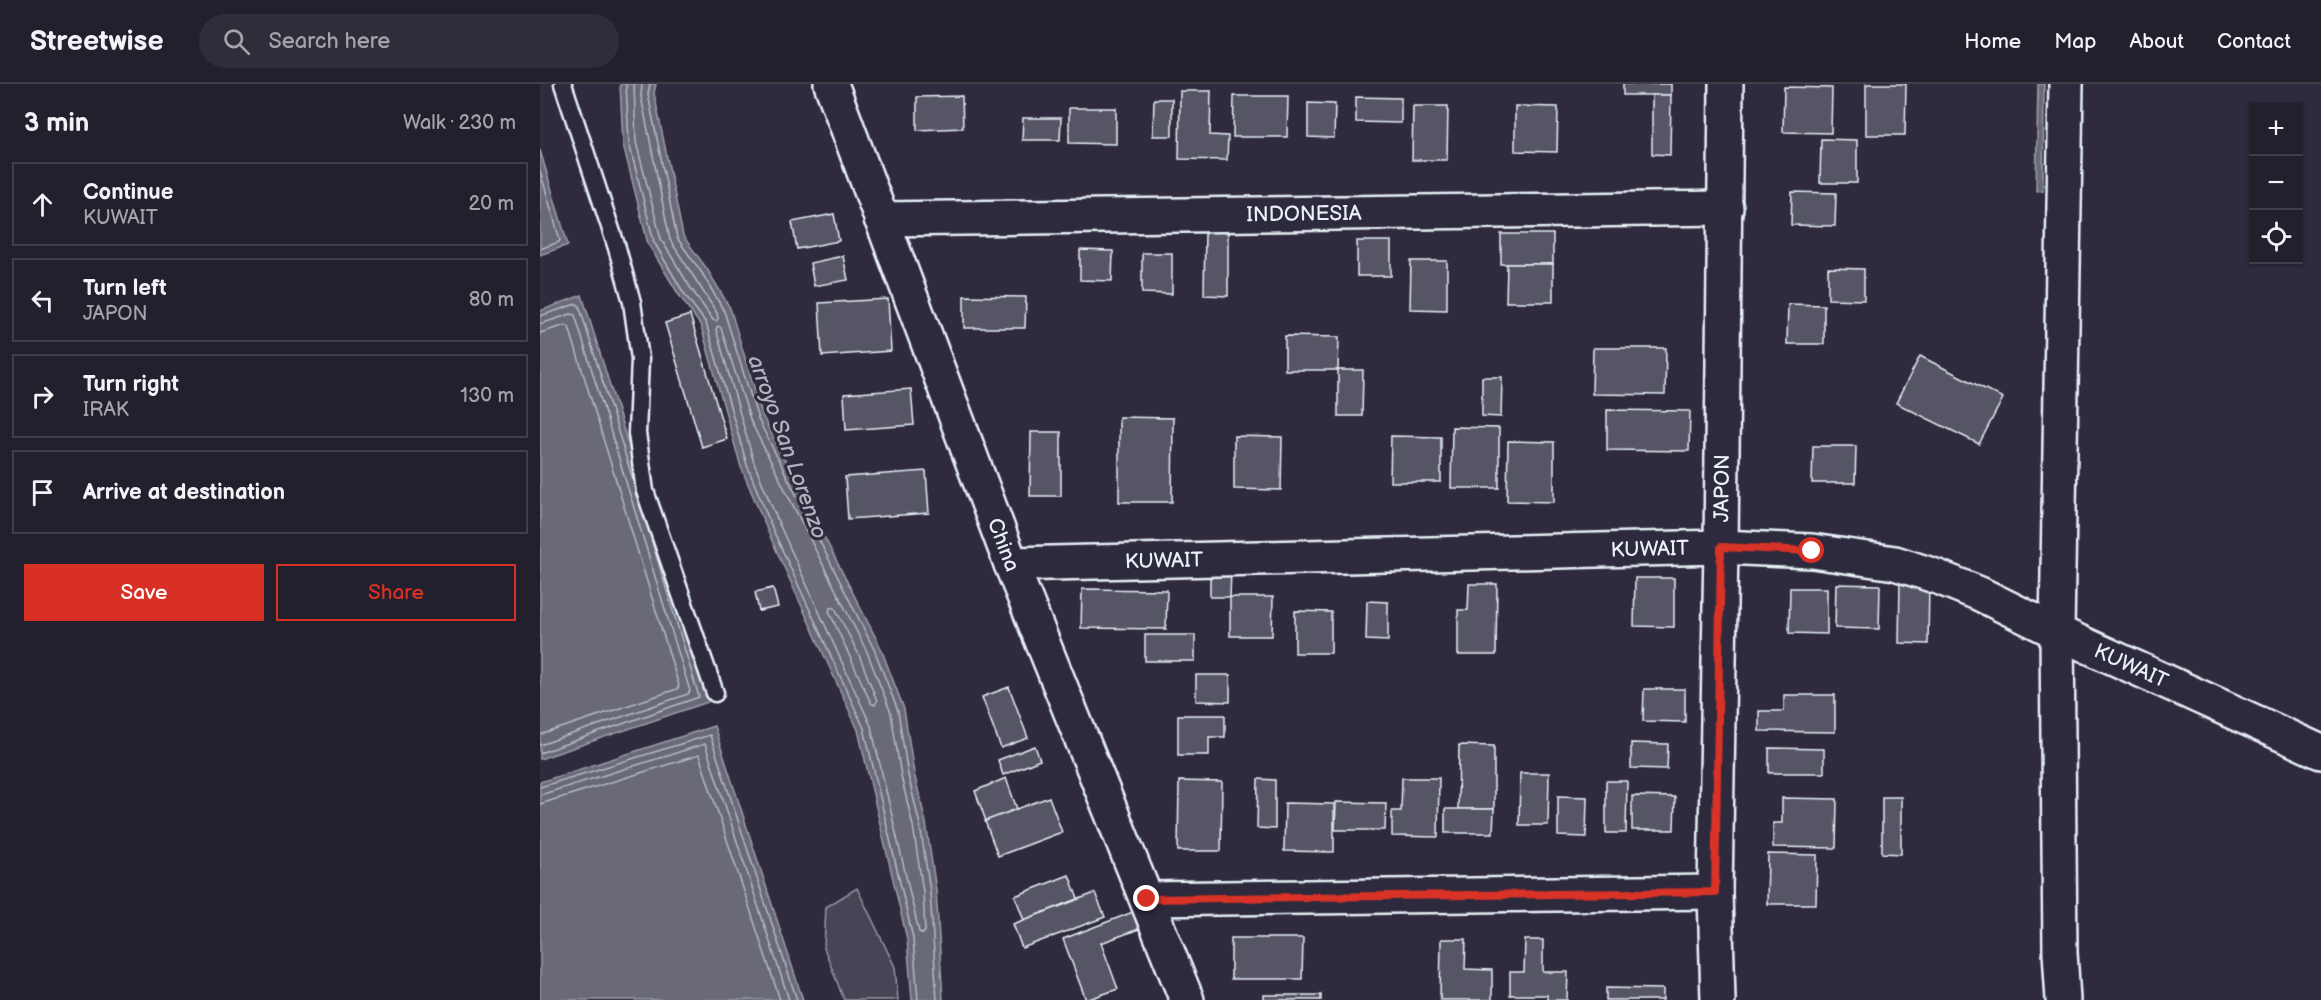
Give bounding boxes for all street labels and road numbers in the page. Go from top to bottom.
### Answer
street label: INDONESIA [1246,200,1362,227]
street label: JAPON [1709,454,1735,522]
street label: China [982,514,1025,575]
street label: KUWAIT [1610,535,1690,562]
street label: KUWAIT [1124,547,1204,574]
street label: KUWAIT [2090,638,2172,693]

